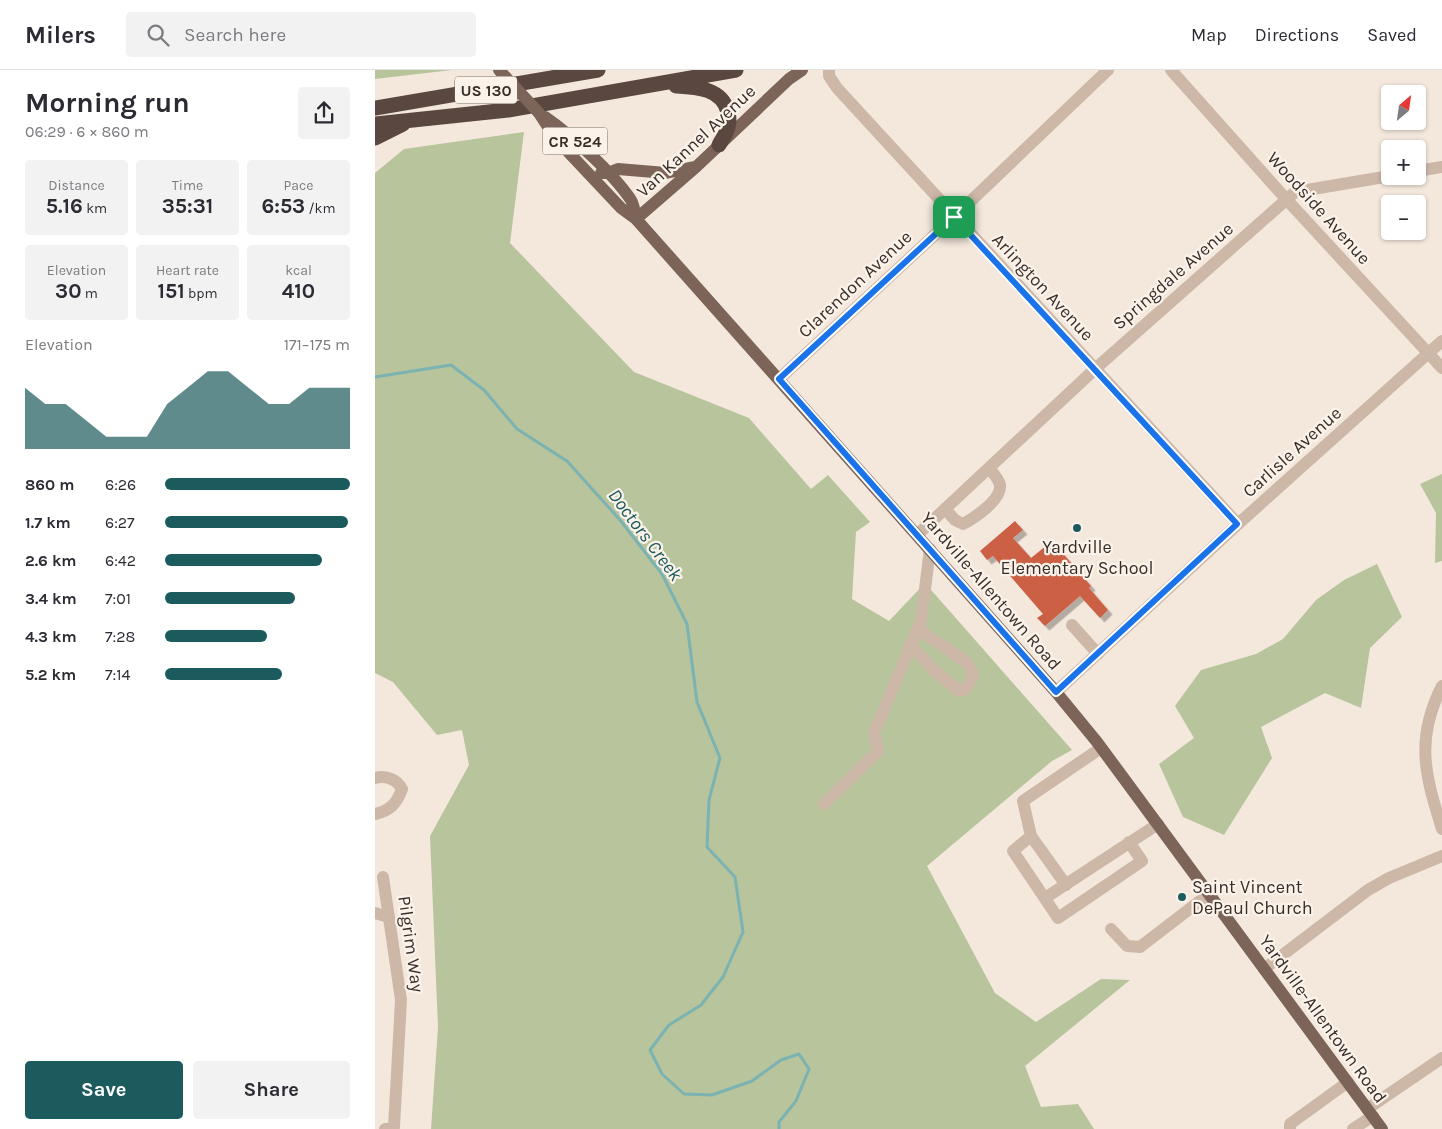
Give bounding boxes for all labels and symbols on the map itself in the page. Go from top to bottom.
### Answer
road number: US 130 [455,76,517,104]
street label: Van Kannel Avenue [632,80,760,202]
north arrow [1381,85,1426,130]
road number: CR 524 [543,128,607,154]
street label: Woodside Avenue [1263,147,1375,269]
pin [933,196,975,238]
street label: Springdale Avenue [1108,218,1238,334]
street label: Clarendon Avenue [794,226,916,342]
street label: Arlington Avenue [987,229,1099,345]
street label: Carlisle Avenue [1238,402,1346,502]
water label: Doctors Creek [603,485,687,585]
street label: Yardville-Allentown Road [916,507,1066,675]
marker: Yardville Elementary School [1071,522,1083,534]
place label: Yardville Elementary School [1001,536,1153,579]
place label: Saint Vincent DePaul Church [1192,876,1313,919]
marker: Saint Vincent DePaul Church [1176,891,1188,903]
street label: Pilgrim Way [393,894,429,994]
street label: Yardville-Allentown Road [1255,931,1391,1107]

